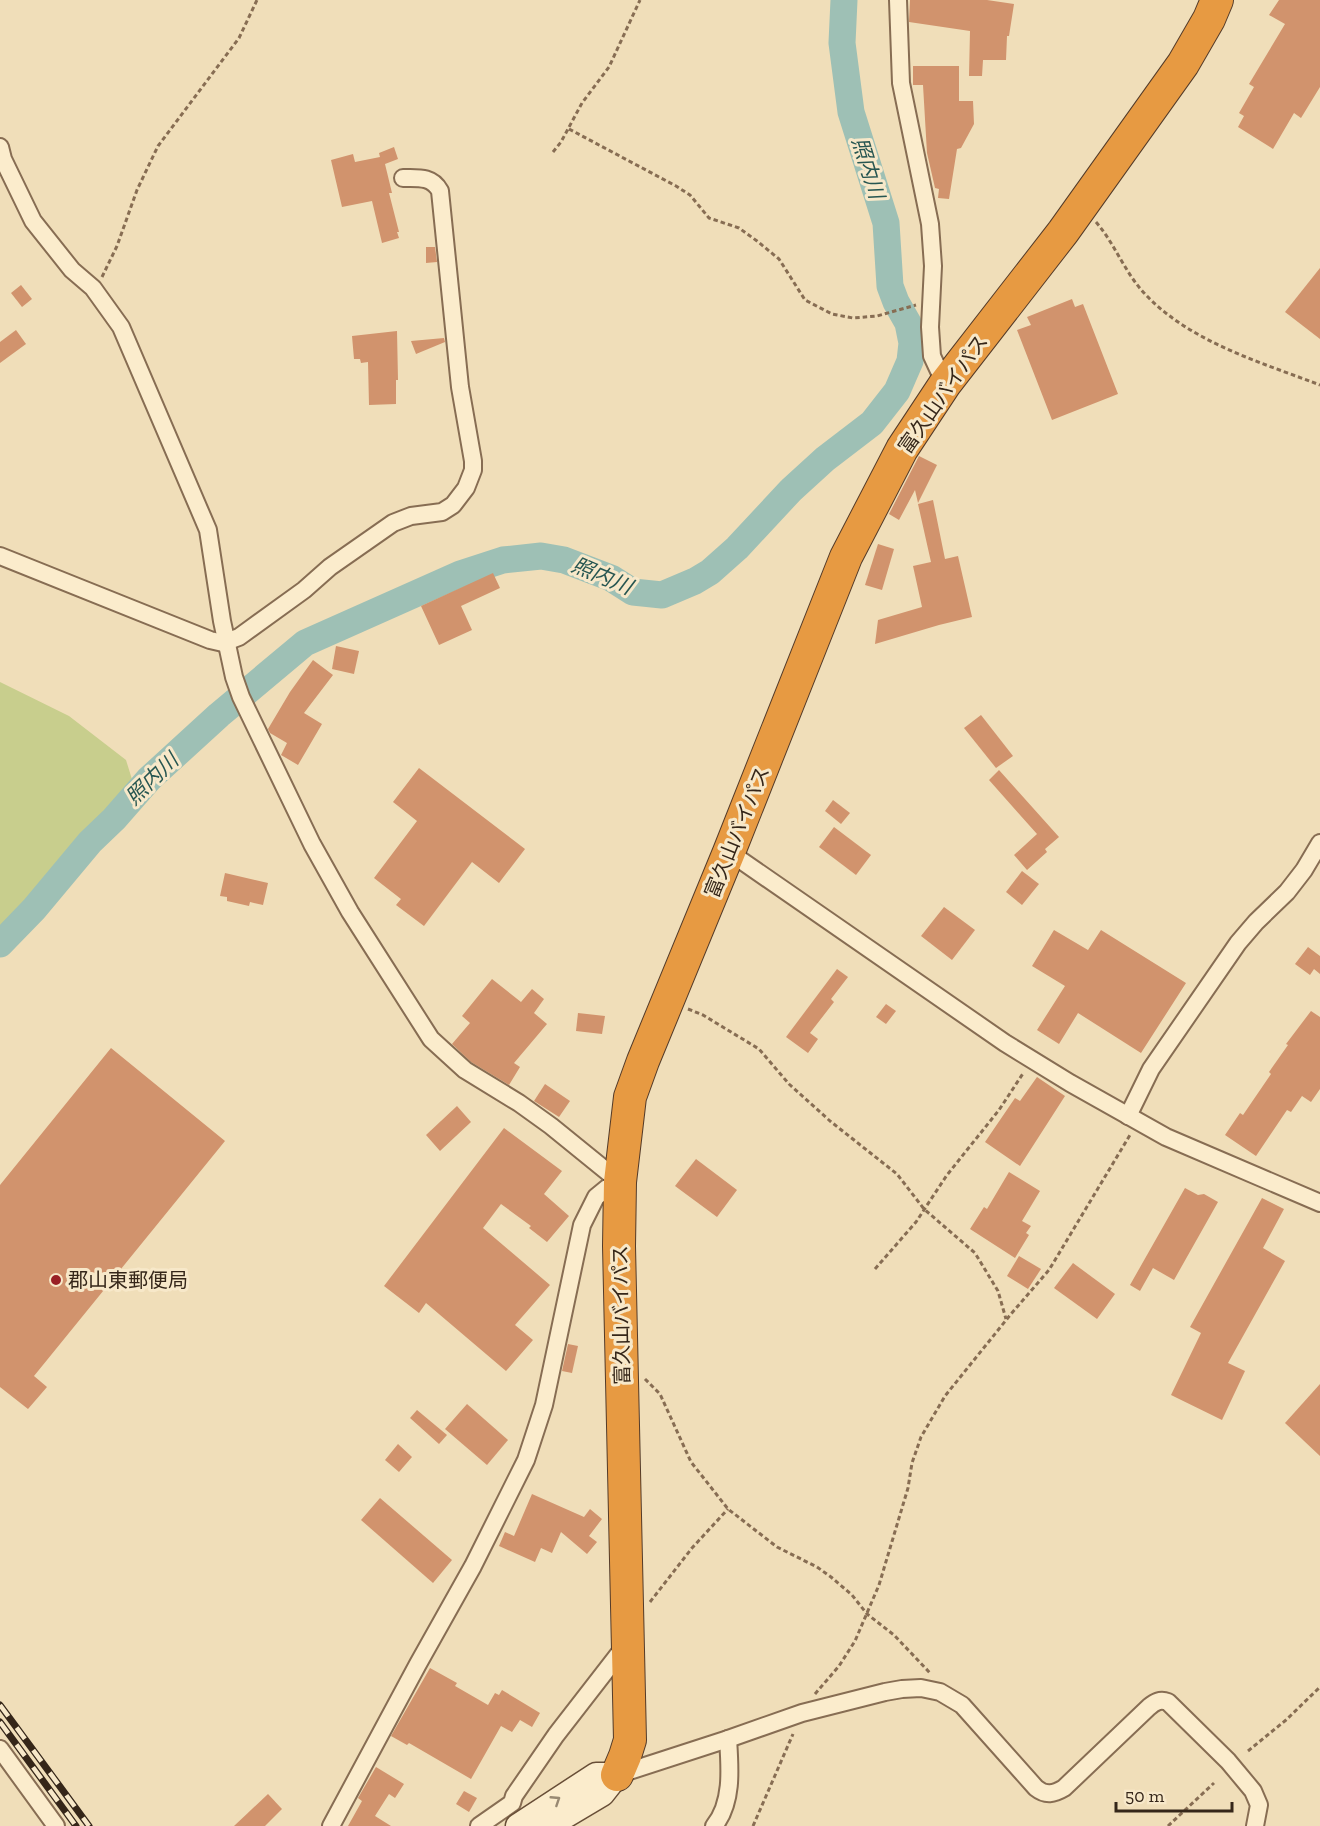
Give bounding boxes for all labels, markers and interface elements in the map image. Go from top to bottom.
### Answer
water label: 照内川 [847,134,890,204]
street label: 富久山バイパス [893,330,993,458]
water label: 照内川 [568,552,638,600]
water label: 照内川 [120,746,184,810]
street label: 富久山バイパス [700,763,774,901]
street label: 富久山バイパス [608,1245,634,1385]
place label: 郡山東郵便局 [68,1268,188,1292]
marker: 郡山東郵便局 [49,1273,63,1287]
scale bar [1116,1775,1232,1813]
text: 50 m [1125,1785,1165,1807]
one-way arrow [550,1797,561,1808]

